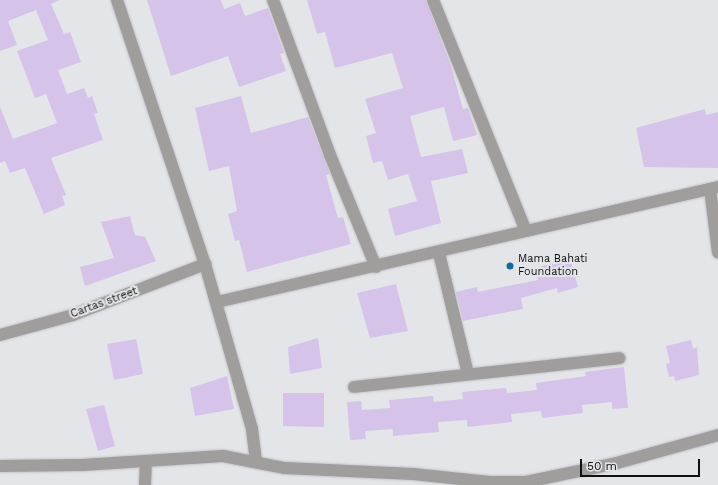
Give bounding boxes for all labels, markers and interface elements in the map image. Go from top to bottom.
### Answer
place label: Mama Bahati Foundation [518,253,588,279]
marker: Mama Bahati Foundation [505,261,515,271]
street label: Cartas street [69,285,139,321]
scale bar [582,451,702,477]
text: 50 m [587,459,617,473]

